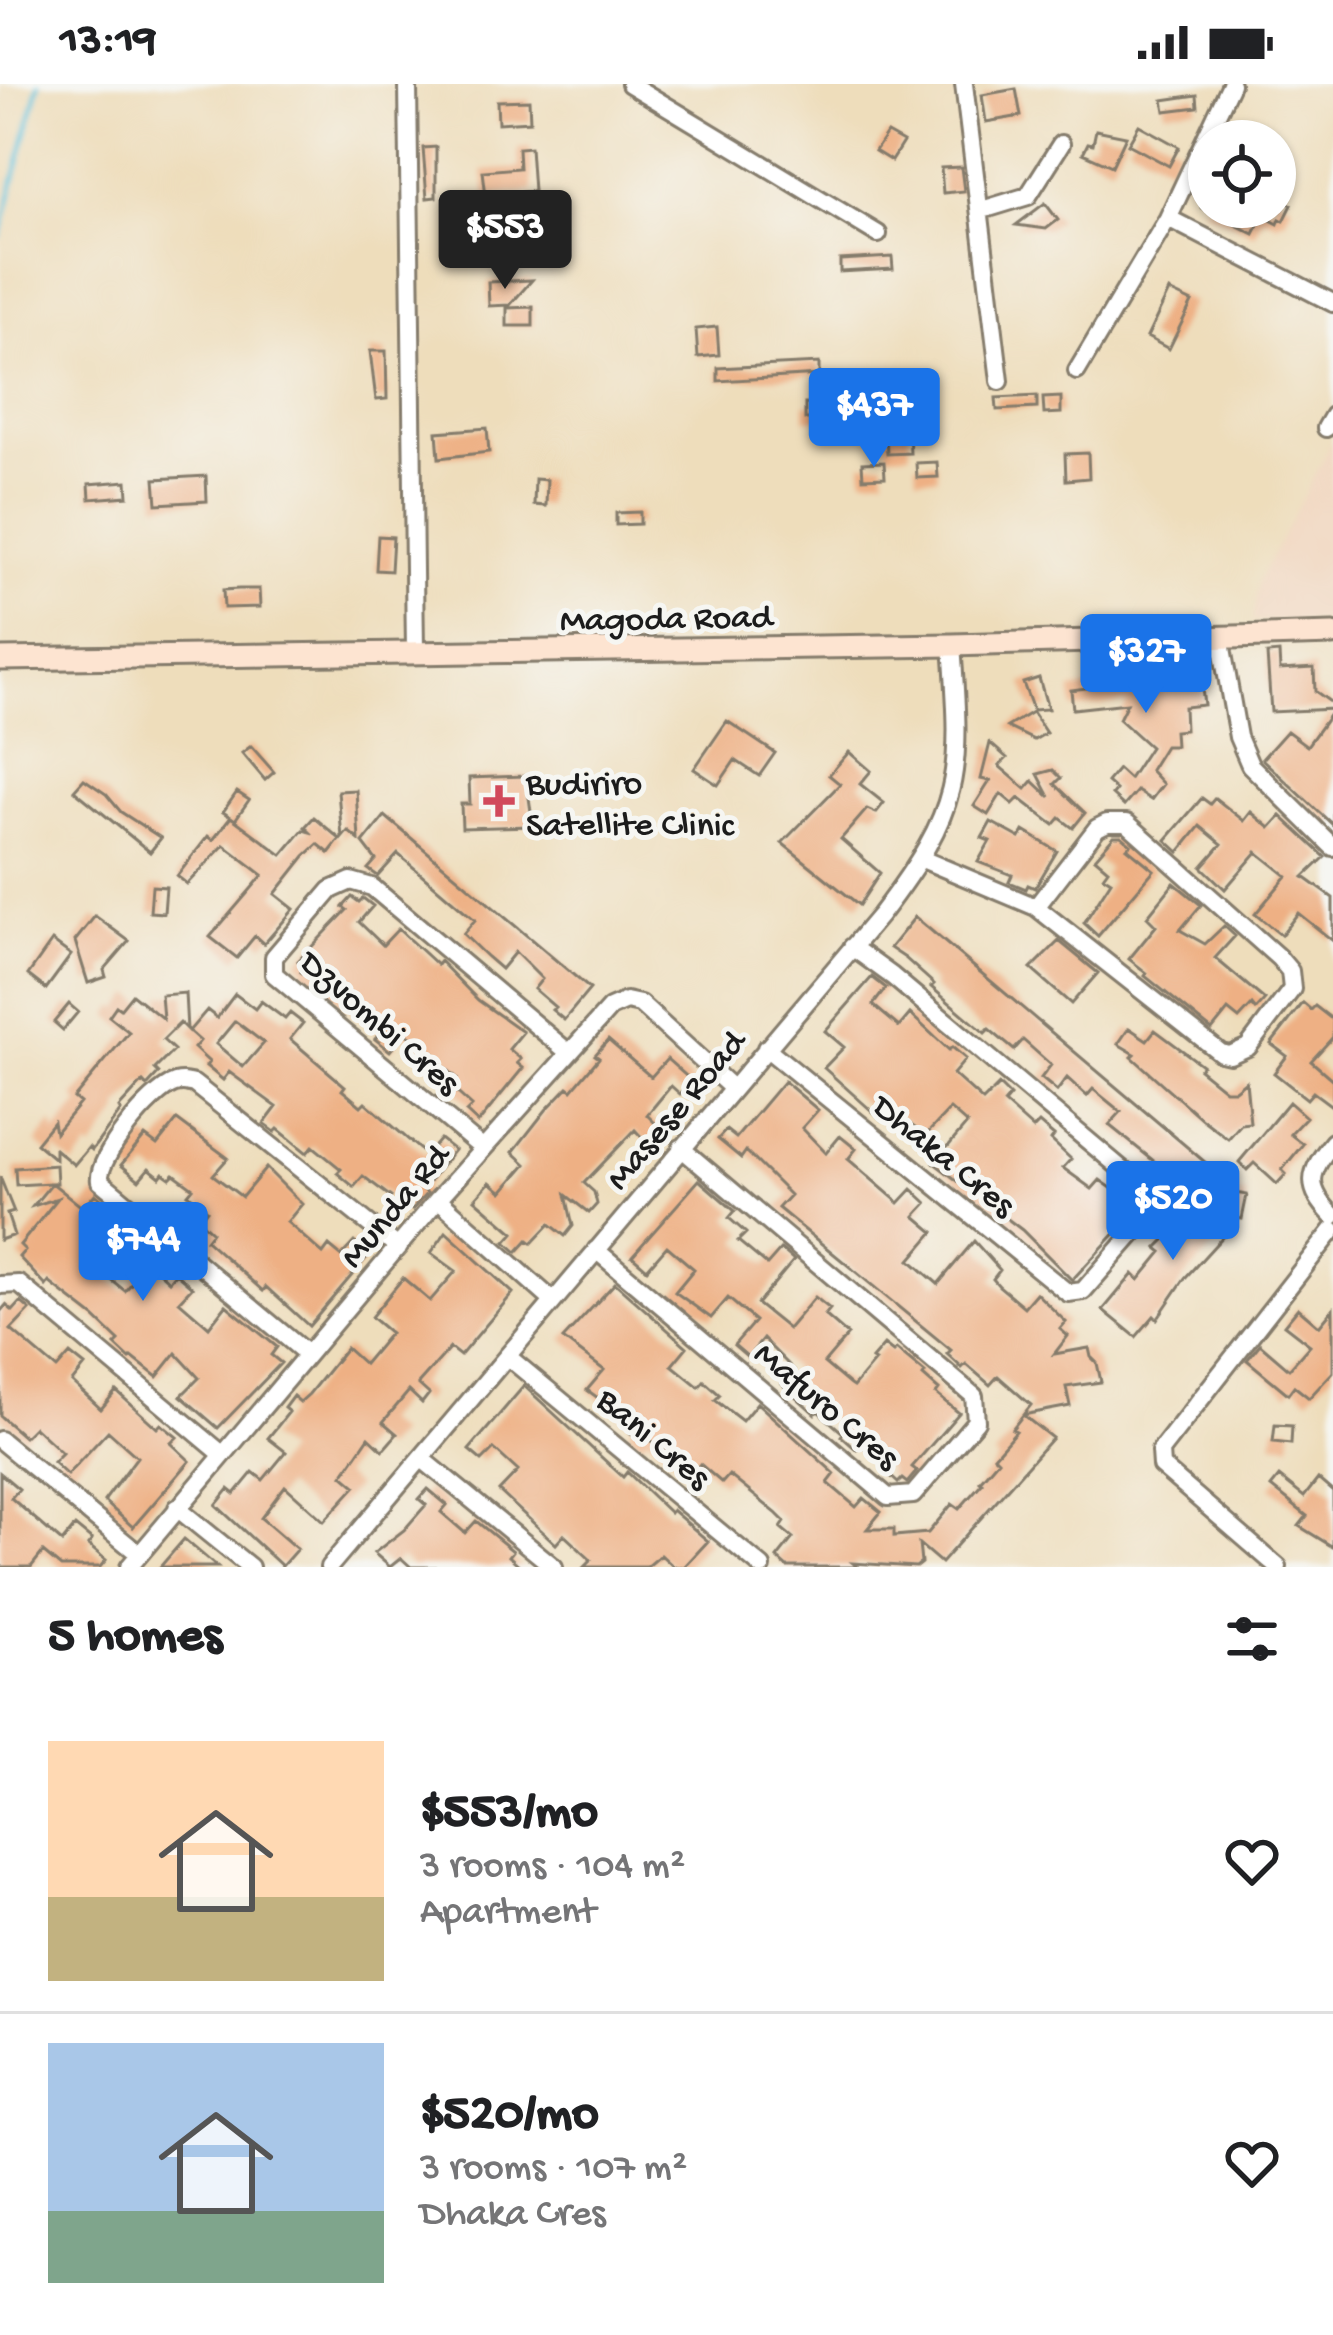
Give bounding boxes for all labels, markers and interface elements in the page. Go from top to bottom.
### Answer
text: 13:19 [60,16,156,69]
map controls [1188,120,1296,228]
button: locate [1188,120,1296,228]
pin: $553 [434,190,576,292]
text: $553 [466,206,544,252]
pin: $437 [803,368,945,470]
text: $437 [836,384,912,430]
street label: Magoda Road [560,598,776,645]
pin: $327 [1075,614,1217,716]
text: $327 [1107,630,1185,676]
place label: Budiriro Satellite Clinic [525,765,736,849]
marker: Budiriro Satellite Clinic [483,785,515,817]
street label: Dzvombi Cres [287,942,468,1108]
street label: Masese Road [599,1021,759,1201]
street label: Dhaka Cres [860,1086,1023,1230]
street label: Munda Rd [333,1135,463,1279]
pin: $520 [1102,1161,1244,1263]
text: $520 [1133,1177,1213,1223]
pin: $744 [72,1202,214,1304]
text: $744 [106,1218,180,1264]
street label: Mafuro Cres [743,1335,908,1482]
street label: Bani Cres [585,1380,719,1502]
icon: filters [1219,1606,1285,1672]
text: 5 homes [48,1609,222,1669]
text: $553/mo [420,1785,598,1845]
icon: home [144,1789,288,1933]
icon: heart [1219,1828,1285,1894]
text: 3 rooms · 104 m² [420,1845,685,1891]
text: Apartment [420,1891,596,1937]
text: $520/mo [420,2087,599,2147]
icon: home [144,2091,288,2235]
icon: heart [1219,2130,1285,2196]
text: 3 rooms · 107 m² [420,2147,687,2193]
text: Dhaka Cres [420,2193,606,2239]

